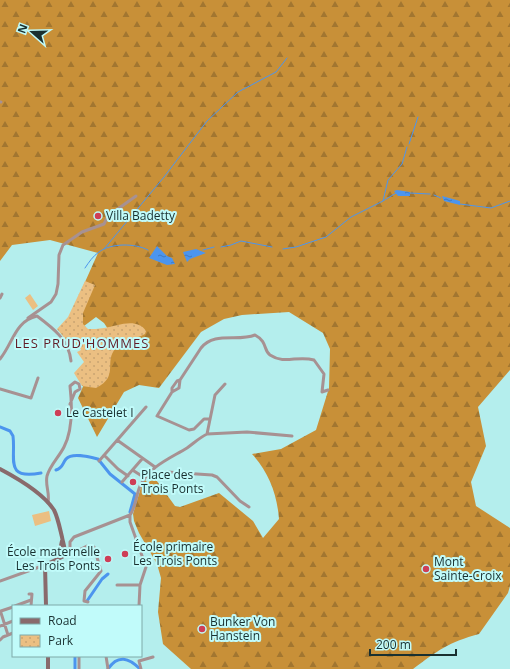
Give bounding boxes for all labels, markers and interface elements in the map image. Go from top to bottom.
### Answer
north arrow [12,12,52,52]
text: N [14,22,31,35]
place label: Villa Badetty [106,207,176,224]
marker: Villa Badetty [93,211,103,221]
district label: LES PRUD'HOMMES [15,334,149,352]
place label: Le Castelet I [66,404,134,421]
marker: Le Castelet I [53,408,63,418]
place label: Place des Trois Ponts [141,466,204,497]
marker: Place des Trois Ponts [128,477,138,487]
place label: École primaire Les Trois Ponts [133,538,218,569]
place label: École maternelle Les Trois Ponts [7,543,100,574]
marker: École primaire Les Trois Ponts [120,549,130,559]
place label: Mont Sainte-Croix [434,553,502,584]
marker: École maternelle Les Trois Ponts [103,554,113,564]
marker: Mont Sainte-Croix [421,564,431,574]
legend [12,605,142,657]
text: Road [48,612,77,629]
place label: Bunker Von Hanstein [210,613,275,644]
marker: Bunker Von Hanstein [197,624,207,634]
scale bar [370,631,456,657]
text: Park [48,632,74,649]
text: 200 m [376,636,411,653]

